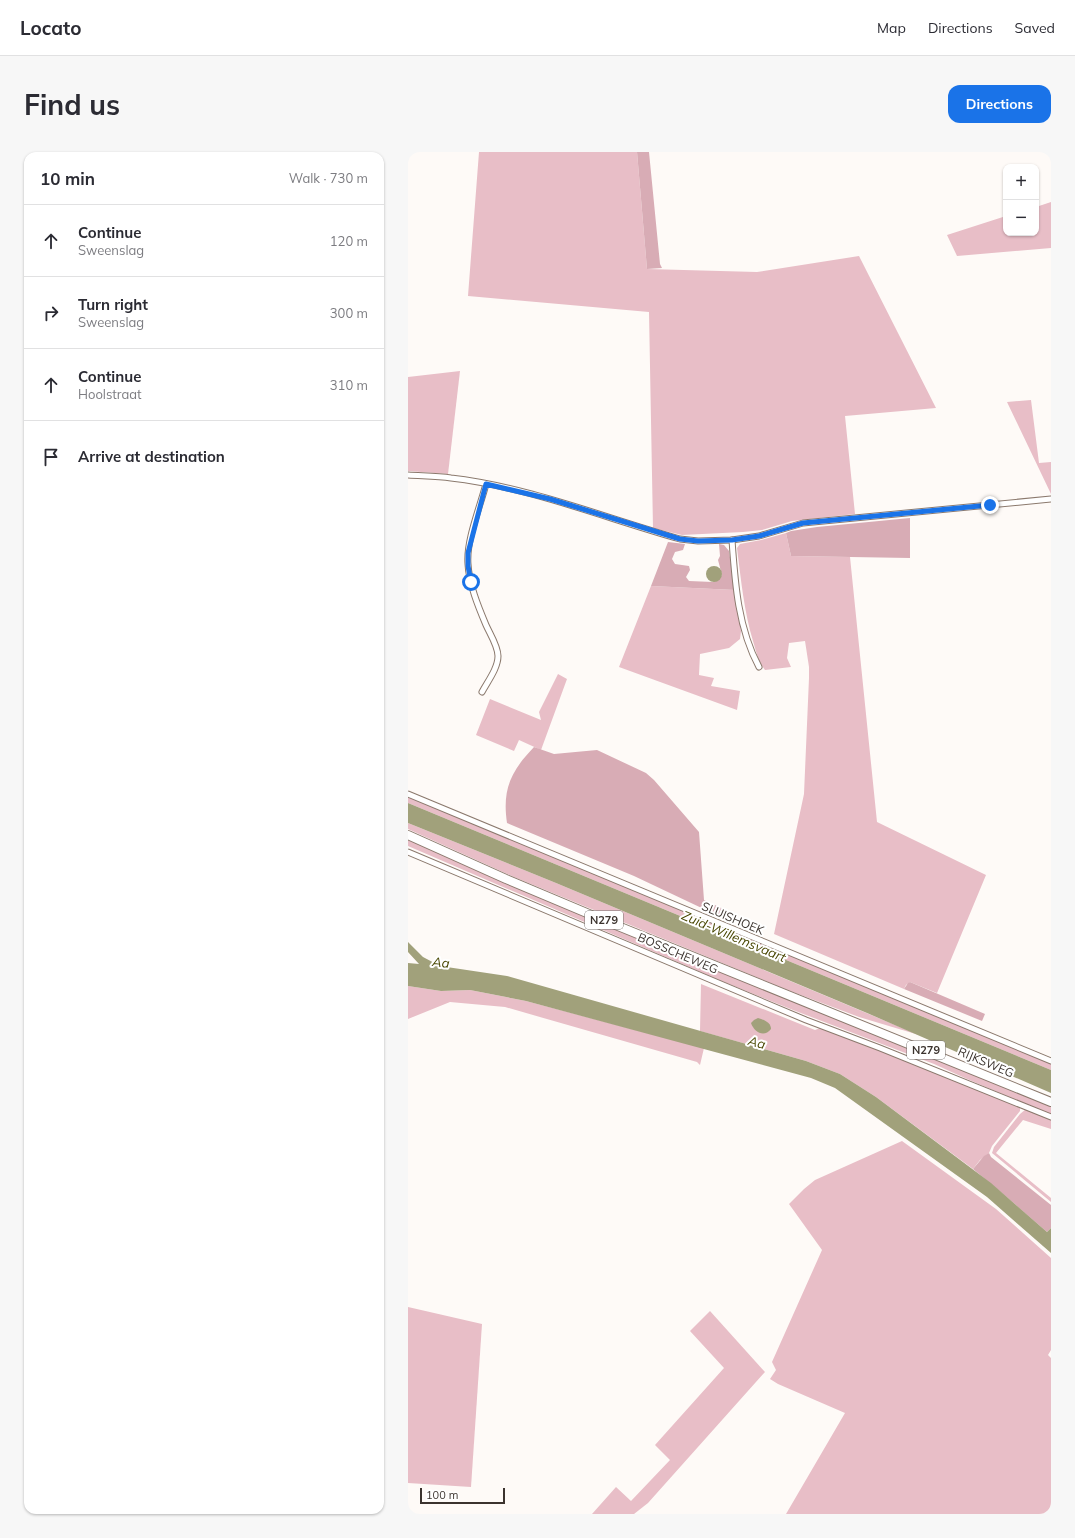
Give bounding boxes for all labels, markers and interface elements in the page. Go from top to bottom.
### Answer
text: Locato [20,16,81,40]
text: Map [877,19,906,37]
text: Directions [928,19,993,37]
text: Saved [1015,19,1055,37]
button: Directions [948,85,1051,123]
text: Find us [24,87,120,122]
map controls [1003,164,1039,236]
button: + [1003,164,1039,200]
text: 10 min [40,168,95,189]
text: Walk · 730 m [289,170,368,186]
button: − [1003,200,1039,236]
text: Continue [78,223,141,242]
icon: ahead [40,230,62,252]
text: 120 m [330,233,368,249]
text: Sweenslag [78,242,144,258]
text: Turn right [78,295,148,314]
icon: right [40,302,62,324]
text: 300 m [330,305,368,321]
text: Sweenslag [78,314,144,330]
text: Continue [78,367,141,386]
icon: ahead [40,374,62,396]
text: 310 m [330,377,368,393]
text: Hoolstraat [78,386,142,402]
icon: arrive [40,446,62,468]
text: Arrive at destination [78,447,225,466]
route end [981,496,999,514]
route start [462,573,480,591]
street label: SLUISHOEK [700,898,767,938]
water label: Zuid-Willemsvaart [680,907,789,965]
road number: N279 [585,911,623,929]
street label: BOSSCHEWEG [636,929,720,977]
water label: Aa [430,953,451,971]
water label: Aa [745,1032,768,1052]
road number: N279 [907,1041,945,1059]
street label: RIJKSWEG [956,1044,1016,1080]
scale bar [420,1486,505,1505]
text: 100 m [426,1488,458,1502]

